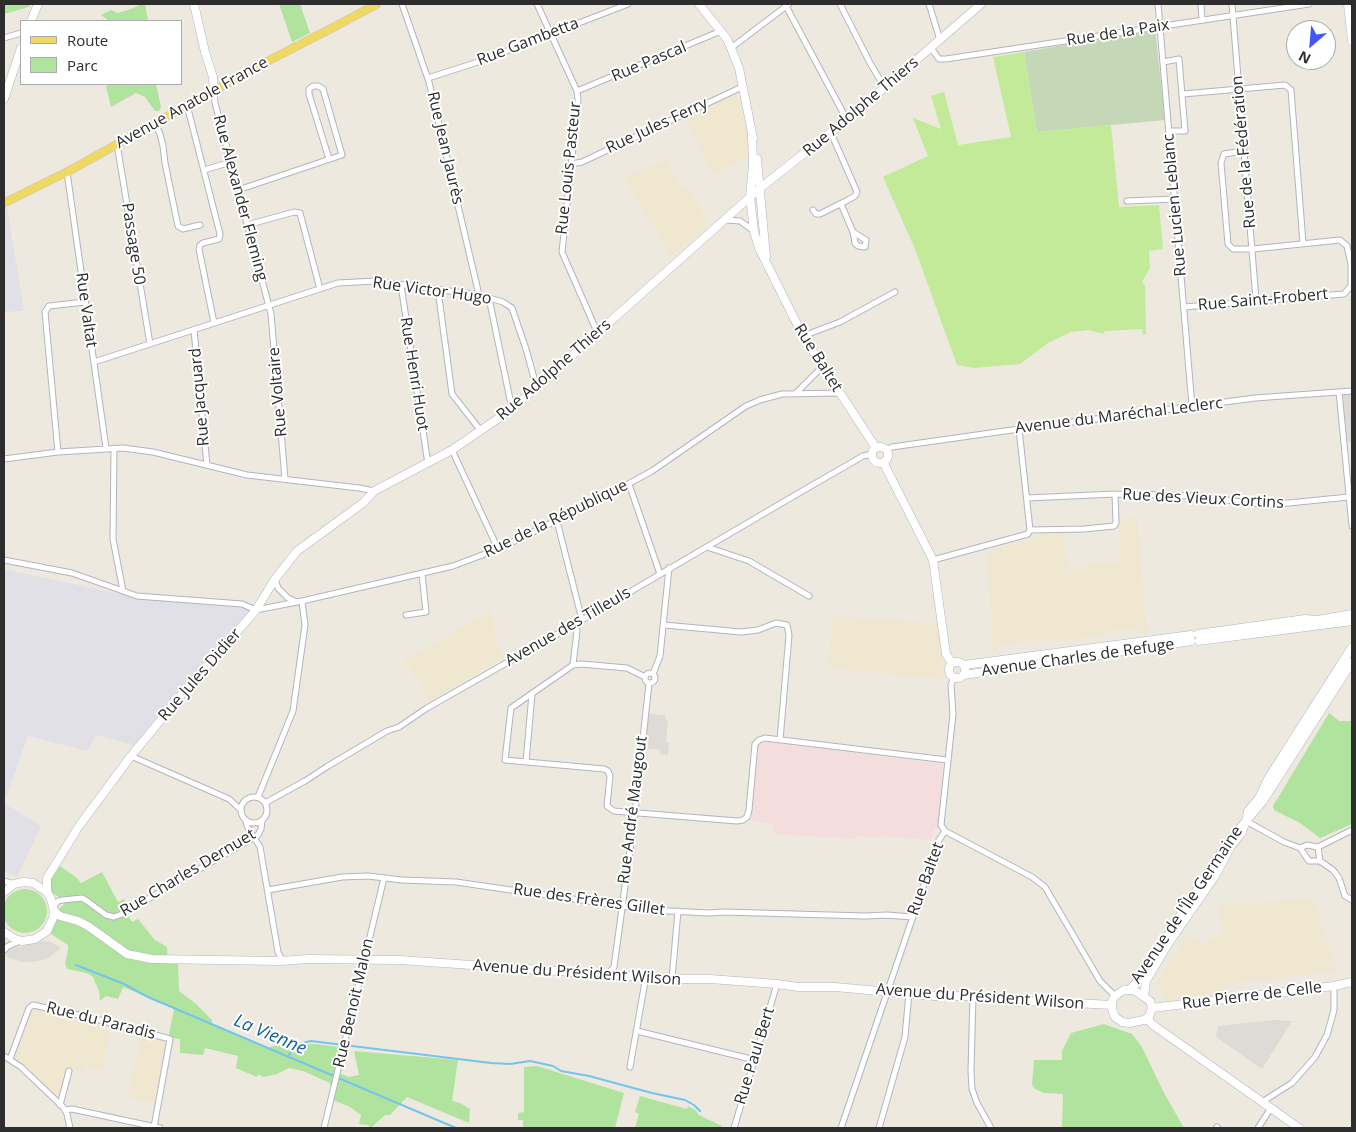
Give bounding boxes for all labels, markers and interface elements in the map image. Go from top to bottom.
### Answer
street label: Rue Gambetta [475,14,581,70]
street label: Rue de la Paix [1065,15,1171,51]
legend [20,20,182,85]
north arrow [1286,20,1336,70]
text: Route [67,30,108,50]
street label: Rue Pascal [609,38,689,86]
text: N [1295,47,1314,69]
street label: Avenue Anatole France [112,53,272,153]
street label: Rue Adolphe Thiers [799,53,923,161]
text: Parc [67,55,98,75]
street label: Rue de la Fédération [1228,75,1260,229]
street label: Rue Jean Jaurès [423,90,467,206]
street label: Rue Jules Ferry [603,94,711,158]
street label: Rue Louis Pasteur [552,101,586,235]
street label: Rue Alexander Fleming [209,113,271,283]
street label: Rue Lucien Leblanc [1159,133,1191,277]
street label: Passage 50 [117,202,149,286]
street label: Rue Valtat [71,271,101,349]
street label: Rue Victor Hugo [371,273,493,309]
street label: Rue Saint-Frobert [1197,285,1329,315]
street label: Rue Adolphe Thiers [493,315,615,425]
street label: Rue Henri Huot [396,316,432,432]
street label: Rue Baltet [790,320,846,396]
street label: Rue Voltaire [265,346,291,438]
street label: Rue Jacquard [186,347,214,447]
street label: Avenue du Maréchal Leclerc [1014,394,1224,438]
street label: Rue de la République [481,476,631,562]
street label: Rue des Vieux Cortins [1122,485,1284,513]
street label: Avenue des Tilleuls [502,583,634,671]
street label: Rue Jules Didier [154,625,246,725]
street label: Avenue Charles de Refuge [980,635,1176,681]
street label: Rue André Maugout [614,735,652,885]
street label: Avenue de l'Île Germaine [1127,823,1247,987]
street label: Rue Charles Dernuet [117,825,259,921]
street label: Rue Baltet [904,840,948,918]
street label: Rue des Frères Gillet [512,880,666,920]
street label: Rue Benoit Malon [330,936,378,1070]
street label: Avenue du Président Wilson [472,956,682,990]
street label: Rue Pierre de Celle [1181,978,1323,1014]
street label: Avenue du Président Wilson [875,980,1085,1014]
street label: Rue du Paradis [44,998,158,1044]
street label: Rue Paul Bert [731,1005,779,1107]
water label: La Vienne [231,1010,309,1060]

